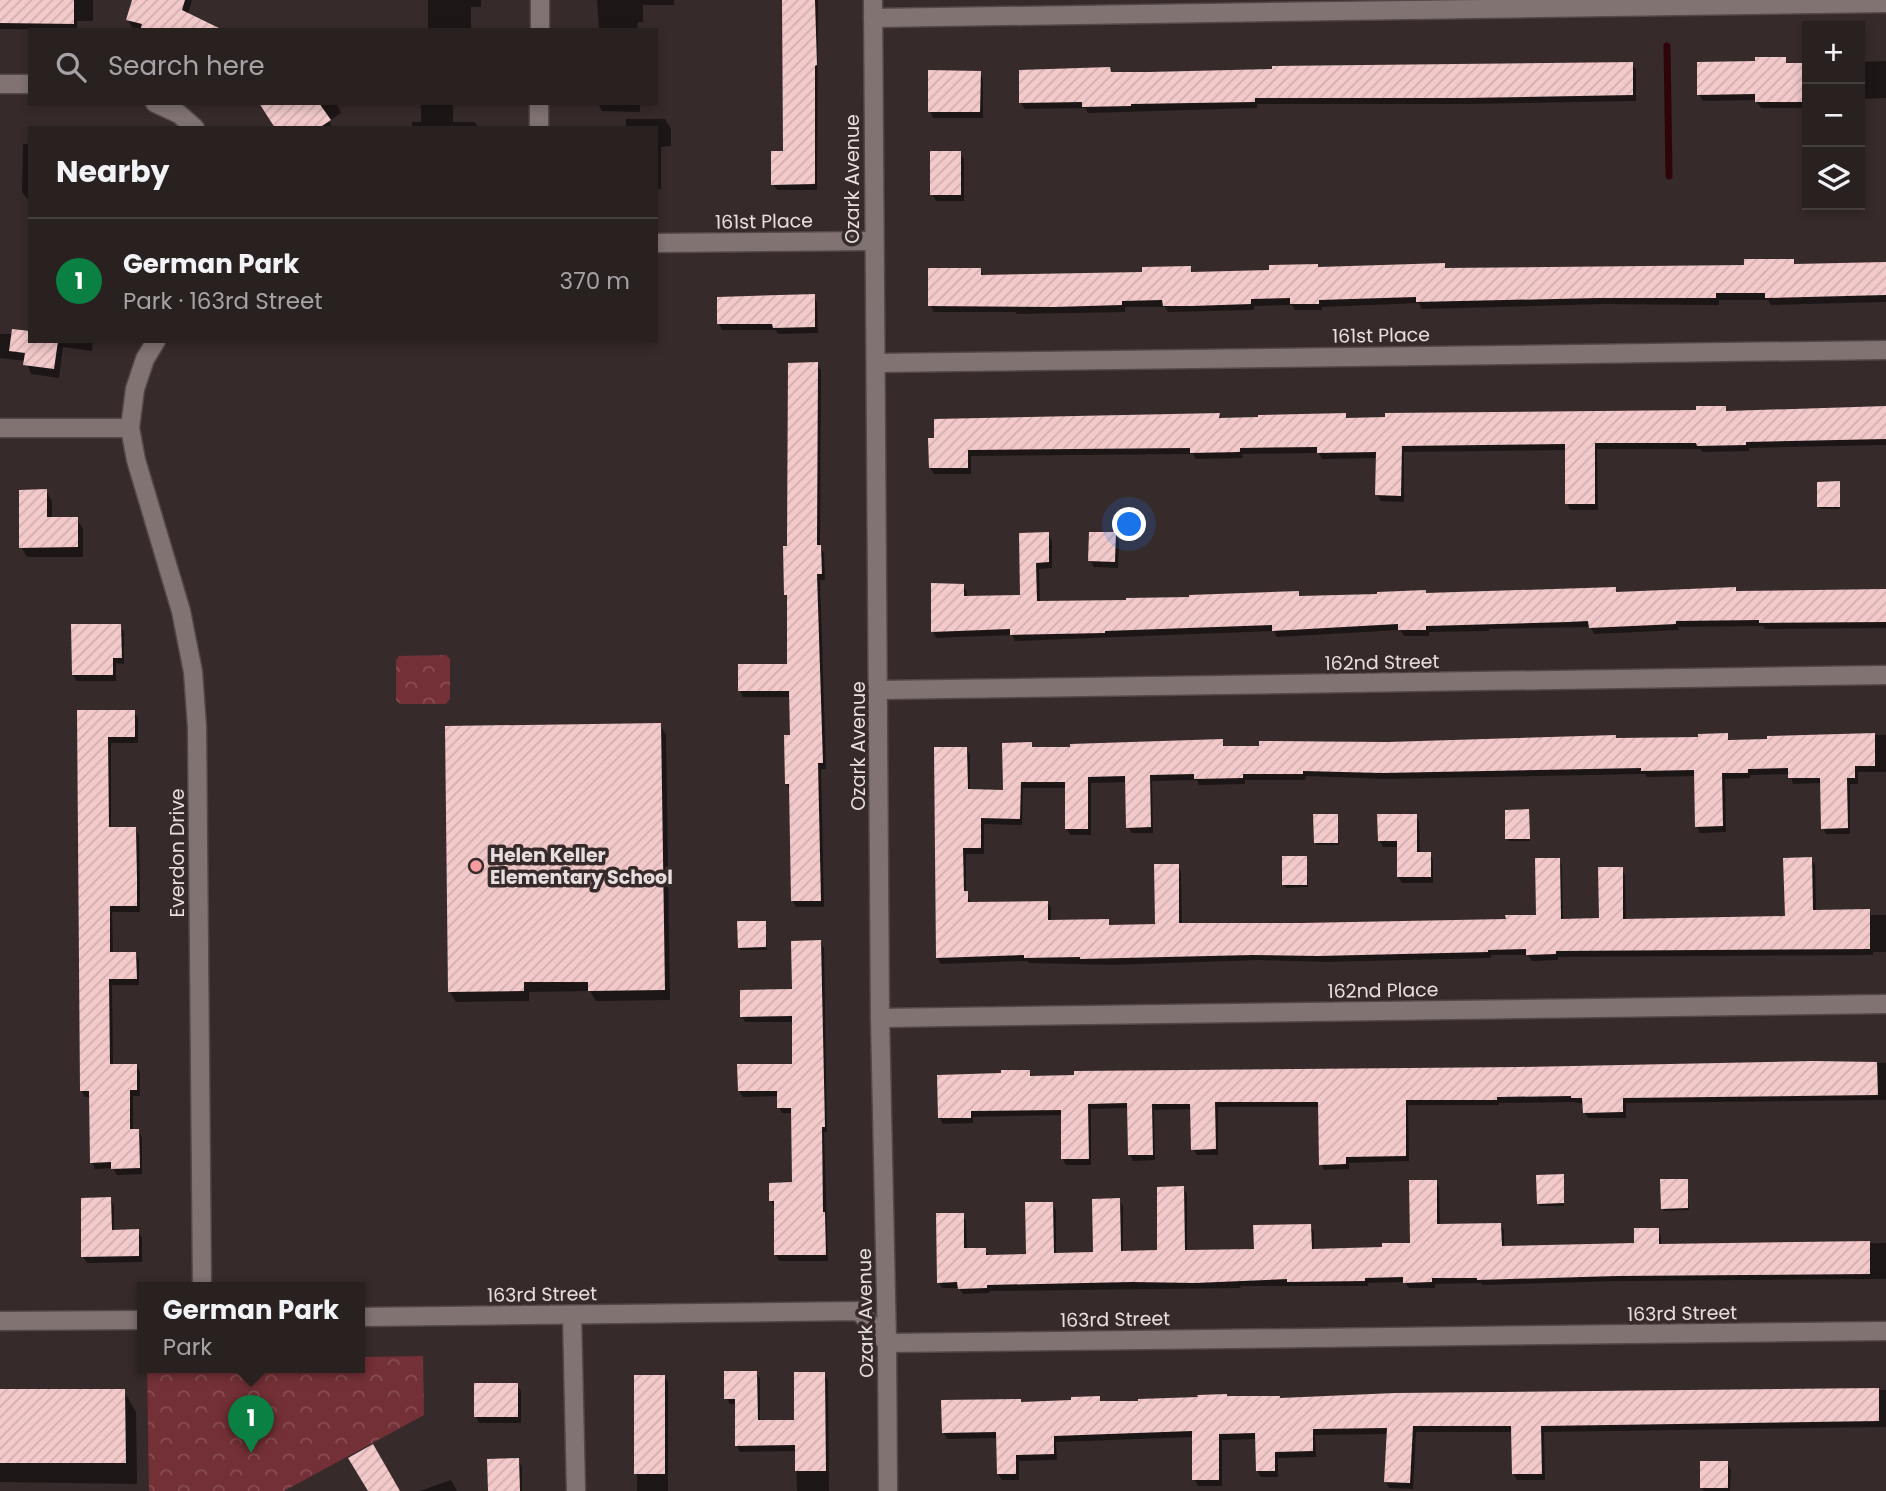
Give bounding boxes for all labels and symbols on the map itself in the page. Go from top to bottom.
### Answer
street label: Ozark Avenue [839,114,866,244]
street label: 161st Place [715,207,813,236]
street label: 161st Place [1332,321,1430,350]
your location [1112,507,1146,541]
street label: 162nd Street [1324,648,1440,677]
street label: Ozark Avenue [845,681,872,811]
street label: Everdon Drive [164,788,191,918]
place label: Helen Keller Elementary School [490,842,673,891]
marker: Helen Keller Elementary School [468,858,484,874]
street label: 162nd Place [1327,976,1439,1005]
street label: Ozark Avenue [851,1248,880,1378]
street label: 163rd Street [487,1280,597,1309]
street label: 163rd Street [1627,1299,1737,1328]
street label: 163rd Street [1060,1305,1170,1334]
pin: 1 [228,1395,274,1453]

